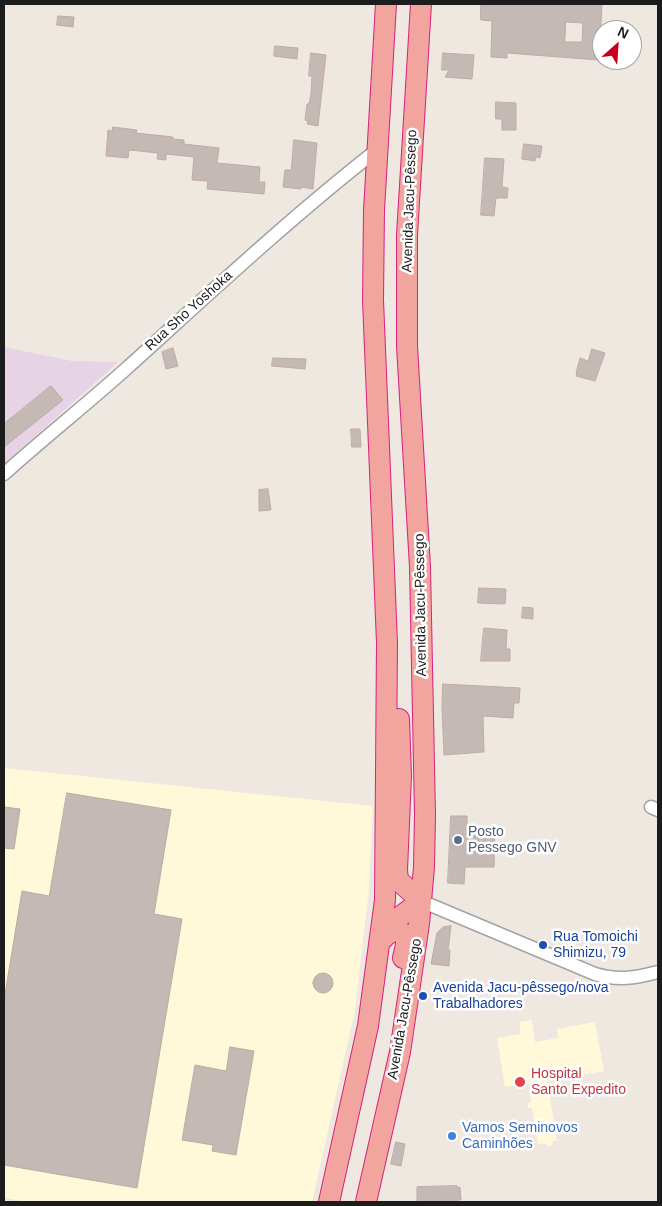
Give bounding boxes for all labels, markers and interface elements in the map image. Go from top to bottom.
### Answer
north arrow [592,20,642,70]
text: N [615,23,631,42]
street label: Avenida Jacu-Pêssego [399,129,421,273]
street label: Rua Sho Yoshoka [142,267,236,355]
street label: Avenida Jacu-Pêssego [411,533,431,677]
place label: Posto Pessego GNV [468,824,557,856]
marker: Posto Pessego GNV [452,834,464,846]
place label: Rua Tomoichi Shimizu, 79 [553,929,638,962]
street label: Avenida Jacu-Pêssego [384,937,426,1081]
marker: Rua Tomoichi Shimizu, 79 [537,939,549,951]
place label: Avenida Jacu-pêssego/nova Trabalhadores [433,980,609,1012]
marker: Avenida Jacu-pêssego/nova Trabalhadores [417,990,429,1002]
place label: Hospital Santo Expedito [531,1066,626,1098]
marker: Hospital Santo Expedito [513,1075,527,1089]
place label: Vamos Seminovos Caminhões [462,1120,578,1152]
marker: Vamos Seminovos Caminhões [446,1130,458,1142]

